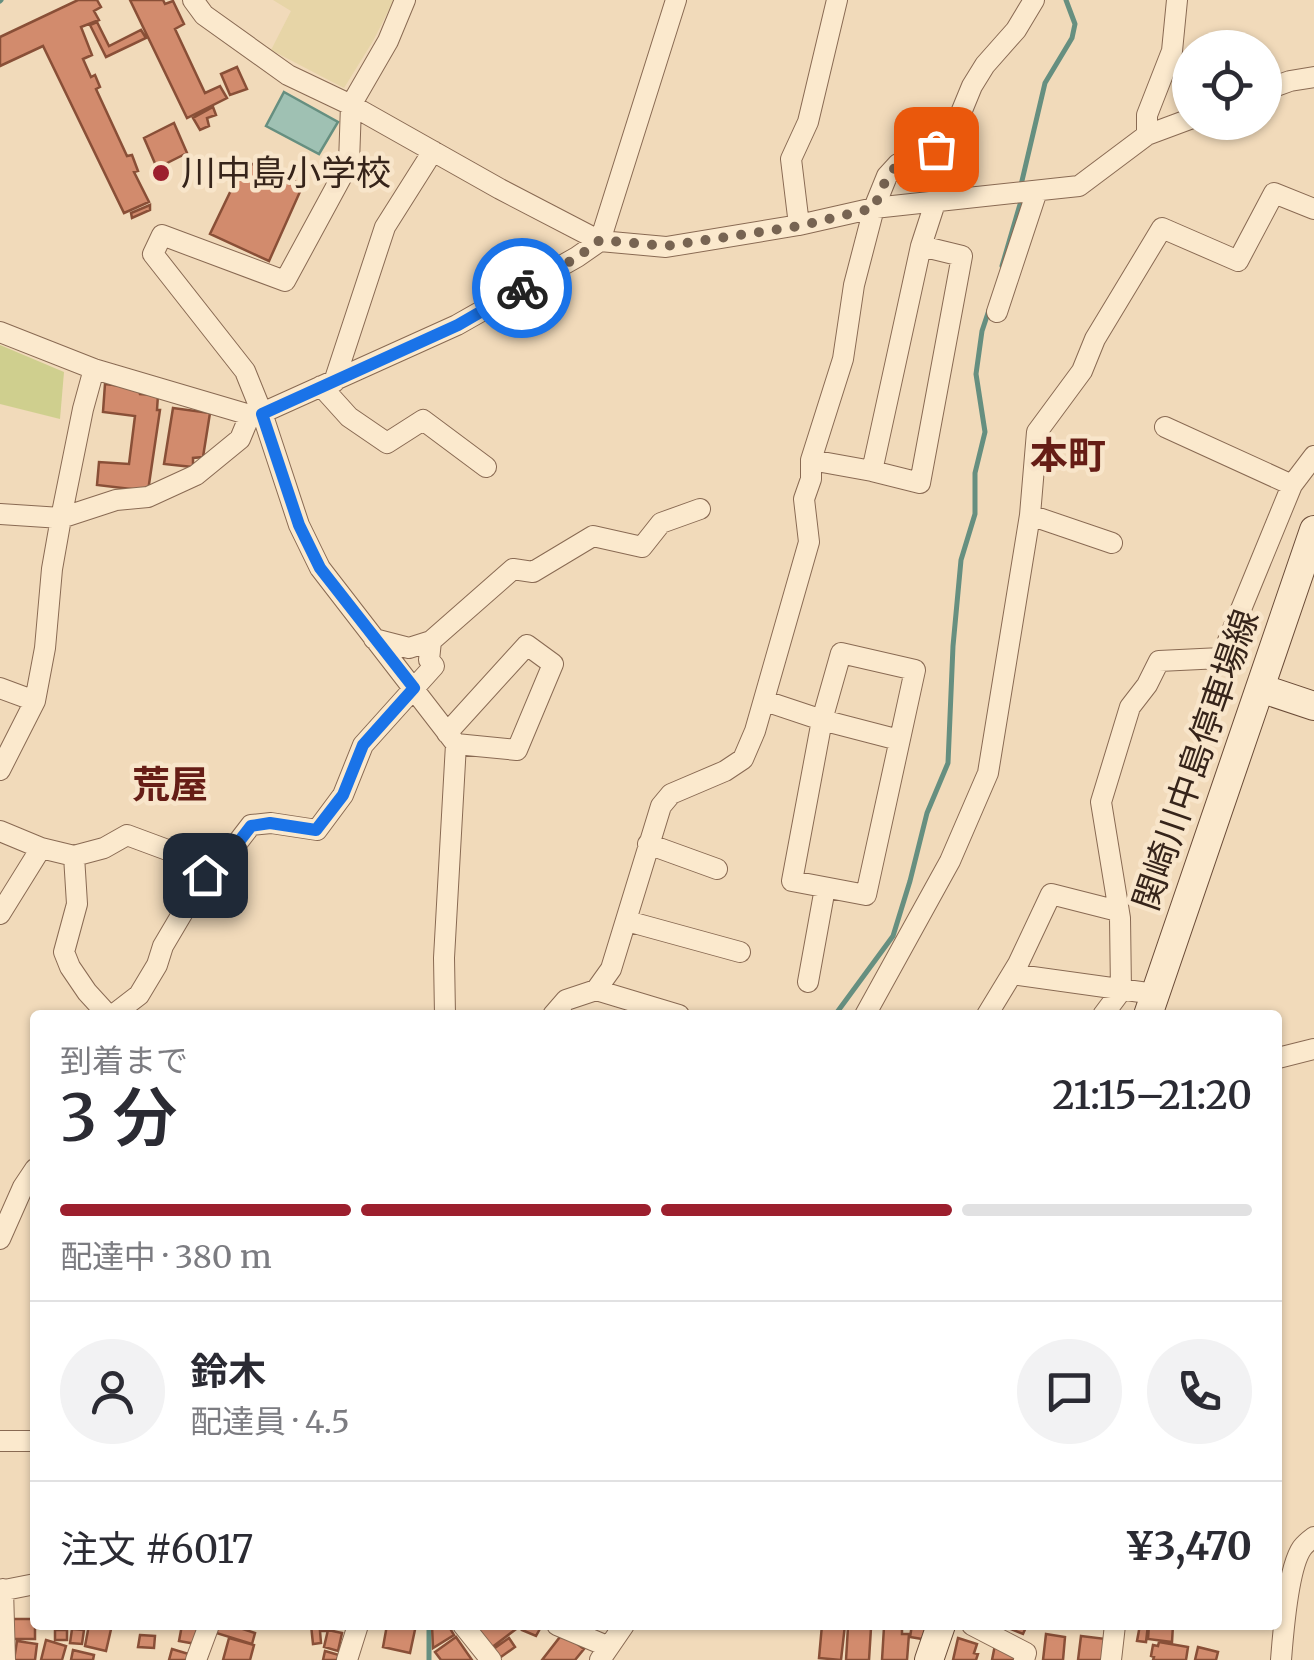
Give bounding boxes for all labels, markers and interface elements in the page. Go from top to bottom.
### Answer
map controls [1172,30,1282,140]
button: locate [1172,30,1282,140]
pin [894,107,979,192]
icon: bag [909,122,964,177]
place label: 川中島小学校 [181,151,391,195]
marker: 川中島小学校 [150,162,172,184]
courier [472,238,572,338]
icon: bike [495,261,550,316]
district label: 本町 [1030,432,1106,479]
street label: 関崎川中島停車場線 [1124,604,1268,916]
district label: 荒屋 [132,761,208,808]
pin [163,833,248,918]
icon: home [178,848,233,903]
text: 到着まで [60,1041,188,1081]
text: 21:15–21:20 [1052,1072,1252,1119]
text: 3 分 [60,1077,178,1159]
text: 配達中 · 380 m [60,1237,272,1277]
button: person [60,1339,165,1444]
button: chat [1017,1339,1122,1444]
button: phone [1147,1339,1252,1444]
text: 鈴木 [190,1348,266,1395]
text: 配達員 · 4.5 [190,1402,350,1442]
text: ¥3,470 [1125,1523,1252,1570]
text: 注文 #6017 [60,1526,253,1573]

